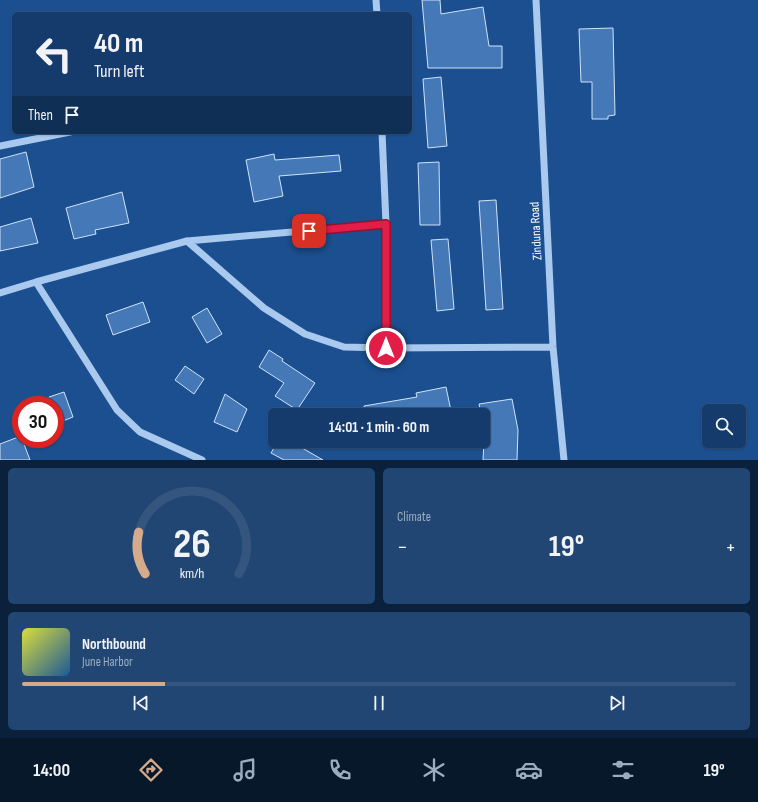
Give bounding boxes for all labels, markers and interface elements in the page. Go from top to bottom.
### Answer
text: 40 m [94,27,143,60]
icon: left [28,28,80,80]
text: Turn left [94,61,145,82]
icon: arrive [61,104,83,126]
text: Then [28,106,53,125]
street label: Zinduna Road [526,201,546,261]
pin [292,214,326,248]
icon: arrive [298,220,320,242]
position arrow [365,327,407,369]
speed limit sign: 30 [12,396,64,448]
map controls [702,404,746,448]
button: search [702,404,746,448]
text: 14:01 · 1 min · 60 m [329,418,429,437]
text: Climate [397,509,431,525]
text: 26 [173,520,210,569]
text: 19° [549,529,584,565]
text: − [397,534,408,561]
text: + [725,534,736,561]
text: km/h [179,565,204,582]
text: Northbound [82,635,146,654]
text: June Harbor [82,654,133,670]
icon: previous [130,692,152,714]
icon: pause [368,692,390,714]
icon: next [606,692,628,714]
icon: directions [137,756,165,784]
icon: music [231,756,259,784]
icon: phone [326,756,354,784]
icon: climate [420,756,448,784]
icon: car [515,756,543,784]
icon: filters [609,756,637,784]
text: 14:00 [33,760,70,781]
text: 19° [704,760,725,781]

